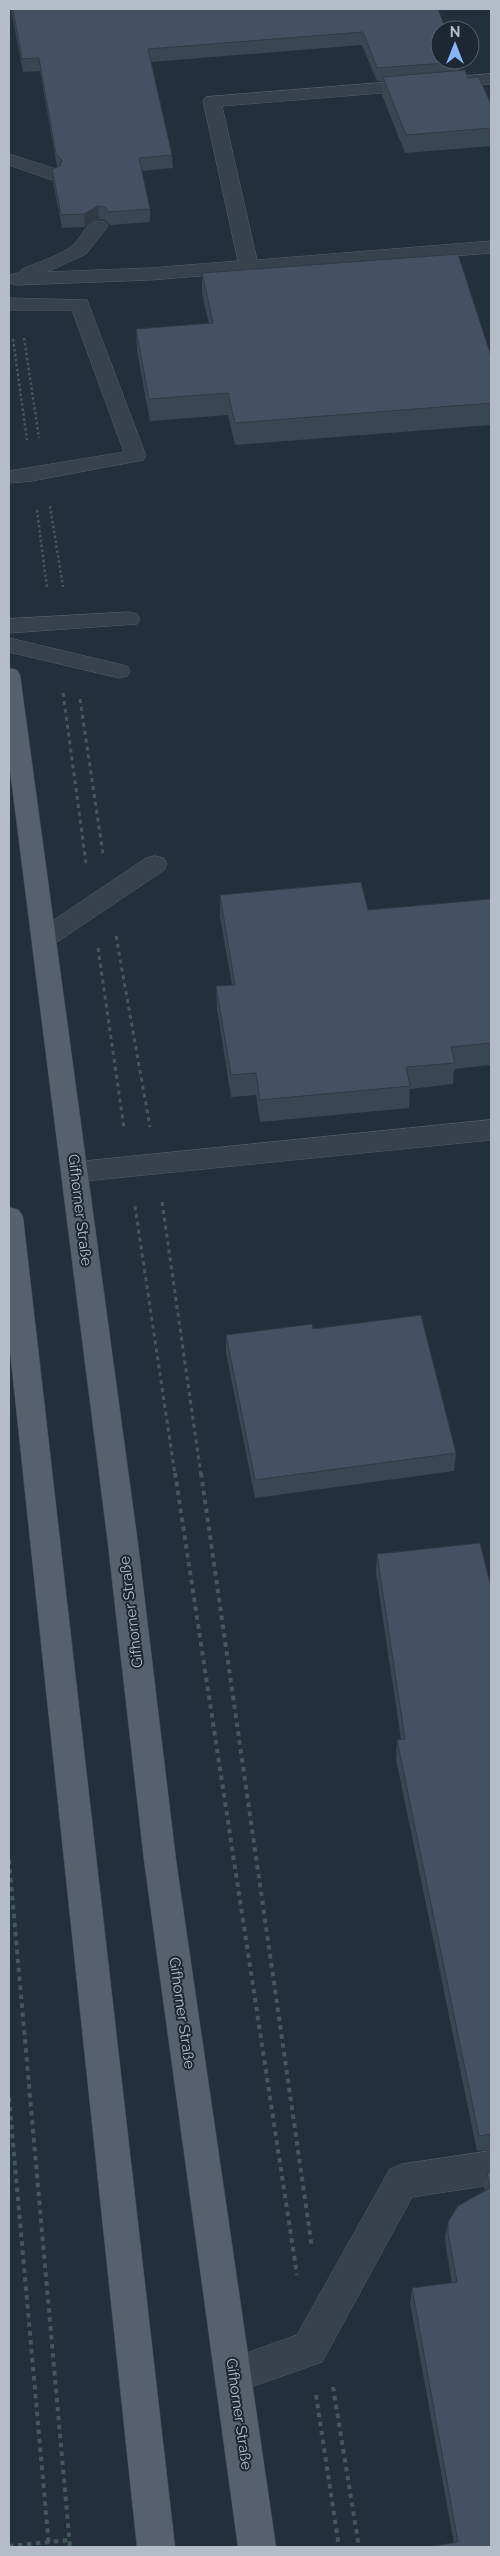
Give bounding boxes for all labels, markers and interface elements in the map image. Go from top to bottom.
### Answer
north arrow [430,20,480,70]
text: N [450,24,460,40]
street label: Gifhorner Straße [64,1153,96,1267]
street label: Gifhorner Straße [115,1555,147,1669]
street label: Gifhorner Straße [165,1956,199,2070]
street label: Gifhorner Straße [222,2357,256,2471]

